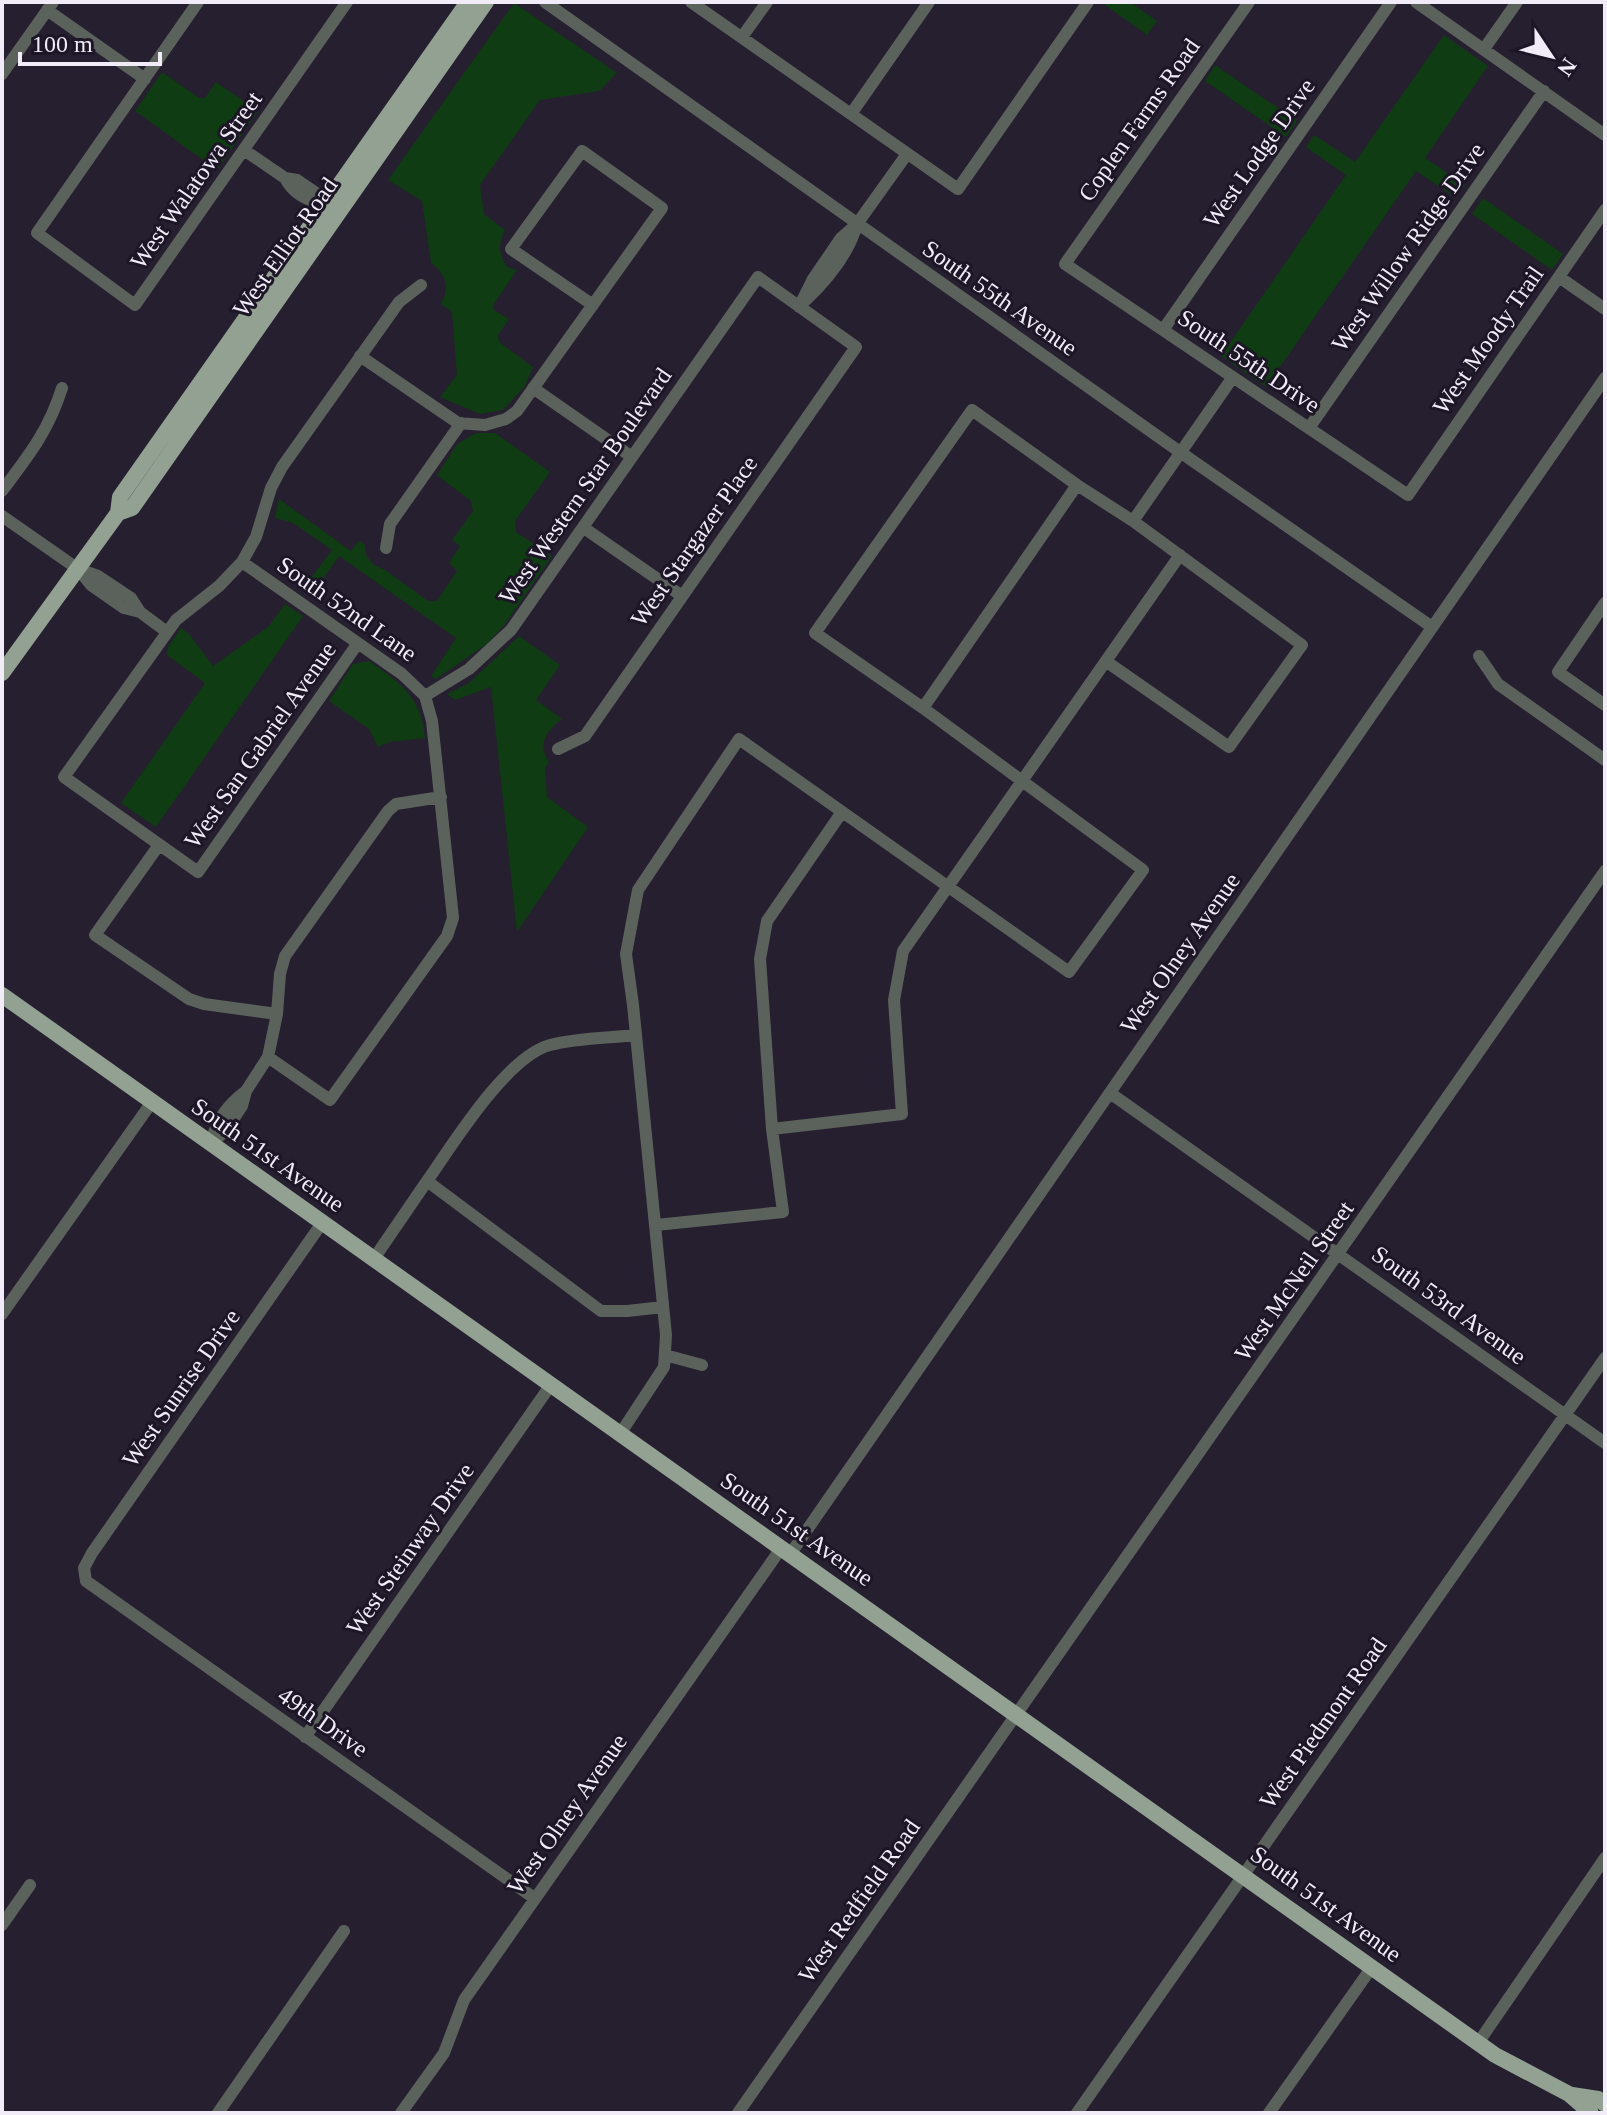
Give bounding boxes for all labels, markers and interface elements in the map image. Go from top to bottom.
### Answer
scale bar [20,16,160,66]
north arrow [1511,16,1591,96]
text: 100 m [32,31,93,57]
street label: Coplen Farms Road [1073,34,1205,206]
text: N [1552,54,1582,81]
street label: West Lodge Drive [1198,74,1320,232]
street label: West Walatowa Street [125,86,267,274]
street label: West Willow Ridge Drive [1326,138,1490,356]
street label: West Elliot Road [227,173,343,321]
street label: South 55th Avenue [918,235,1082,361]
street label: West Moody Trail [1427,261,1549,419]
street label: South 55th Drive [1173,304,1325,418]
street label: West Western Star Boulevard [494,363,676,609]
street label: West Stargazer Place [626,451,762,631]
street label: South 52nd Lane [272,551,422,667]
street label: West San Gabriel Avenue [179,637,341,853]
street label: West Olney Avenue [1115,868,1245,1038]
street label: South 51st Avenue [187,1093,349,1217]
street label: West McNeil Street [1229,1196,1359,1366]
street label: South 53rd Avenue [1367,1241,1531,1369]
street label: West Sunrise Drive [117,1304,245,1472]
street label: West Steinway Drive [341,1458,479,1640]
street label: South 51st Avenue [716,1467,878,1591]
street label: West Piedmont Road [1254,1633,1392,1813]
street label: 49th Drive [273,1682,373,1762]
street label: West Olney Avenue [502,1729,632,1899]
street label: West Redfield Road [793,1815,925,1987]
street label: South 51st Avenue [1246,1841,1406,1967]

